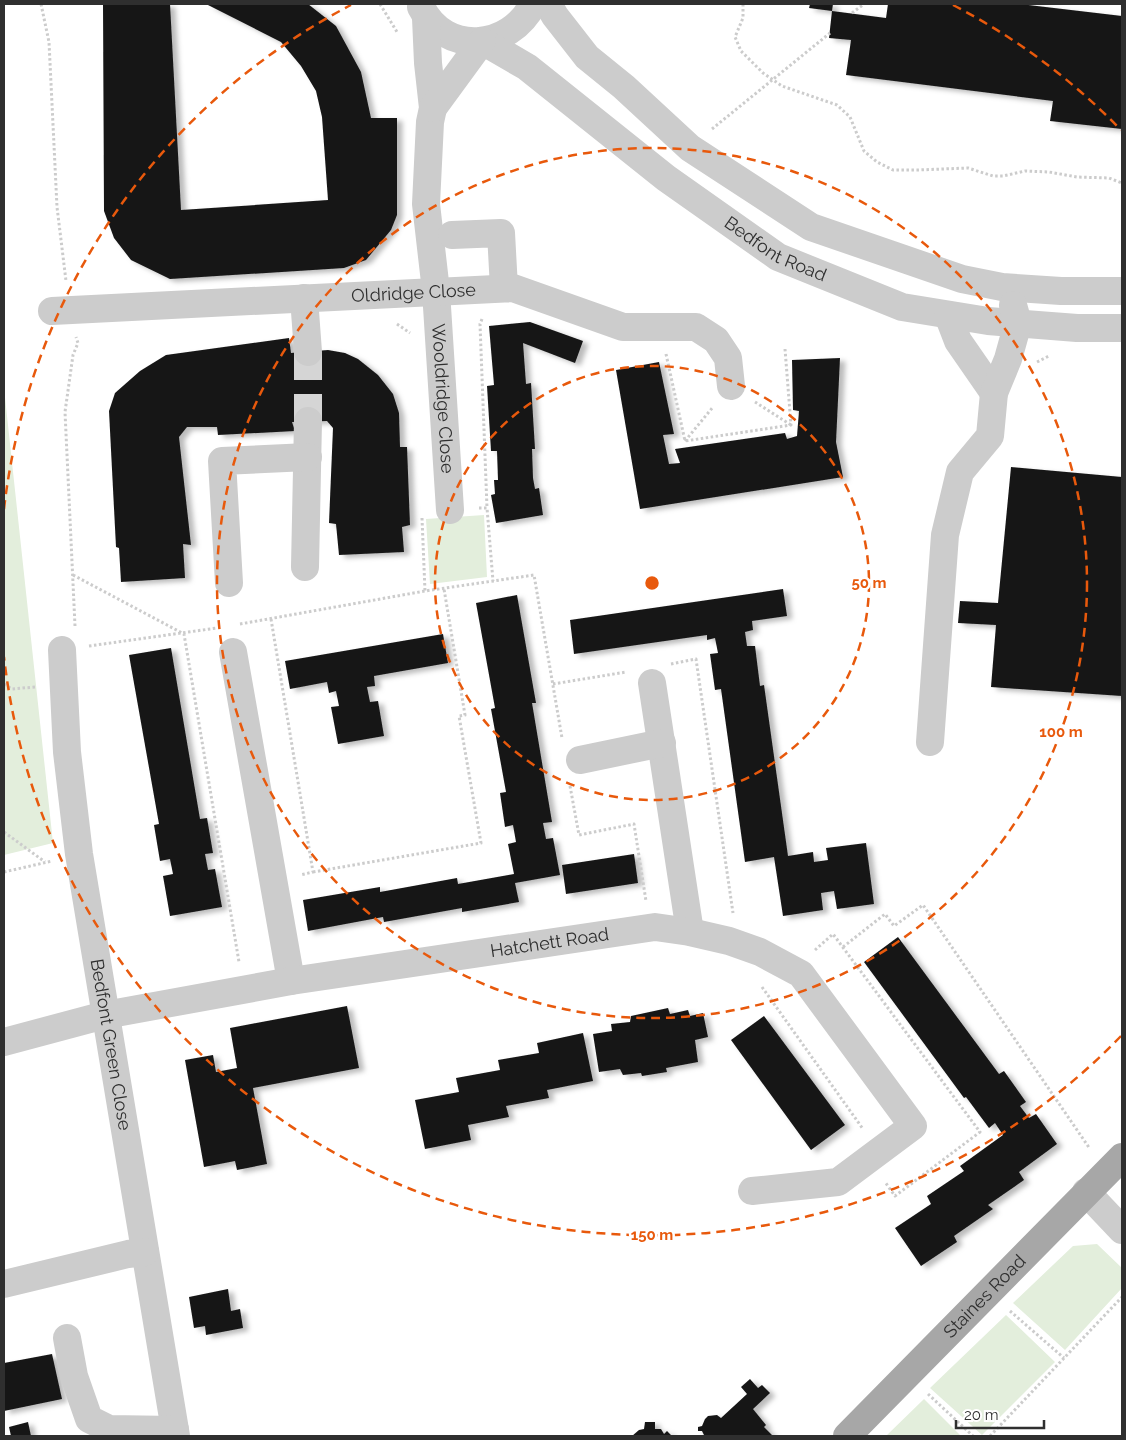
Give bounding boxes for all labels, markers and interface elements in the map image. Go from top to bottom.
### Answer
street label: Bedfont Road [721,212,830,285]
street label: Oldridge Close [351,279,477,306]
street label: Wooldridge Close [428,323,459,474]
centre of rings [643,574,661,592]
text: 50 m [851,574,887,592]
text: 100 m [1039,723,1083,741]
street label: Hatchett Road [489,923,610,961]
street label: Bedfont Green Close [87,957,136,1132]
text: 150 m [631,1226,673,1244]
street label: Staines Road [939,1250,1030,1342]
scale bar [956,1398,1044,1430]
text: 20 m [964,1406,999,1424]

